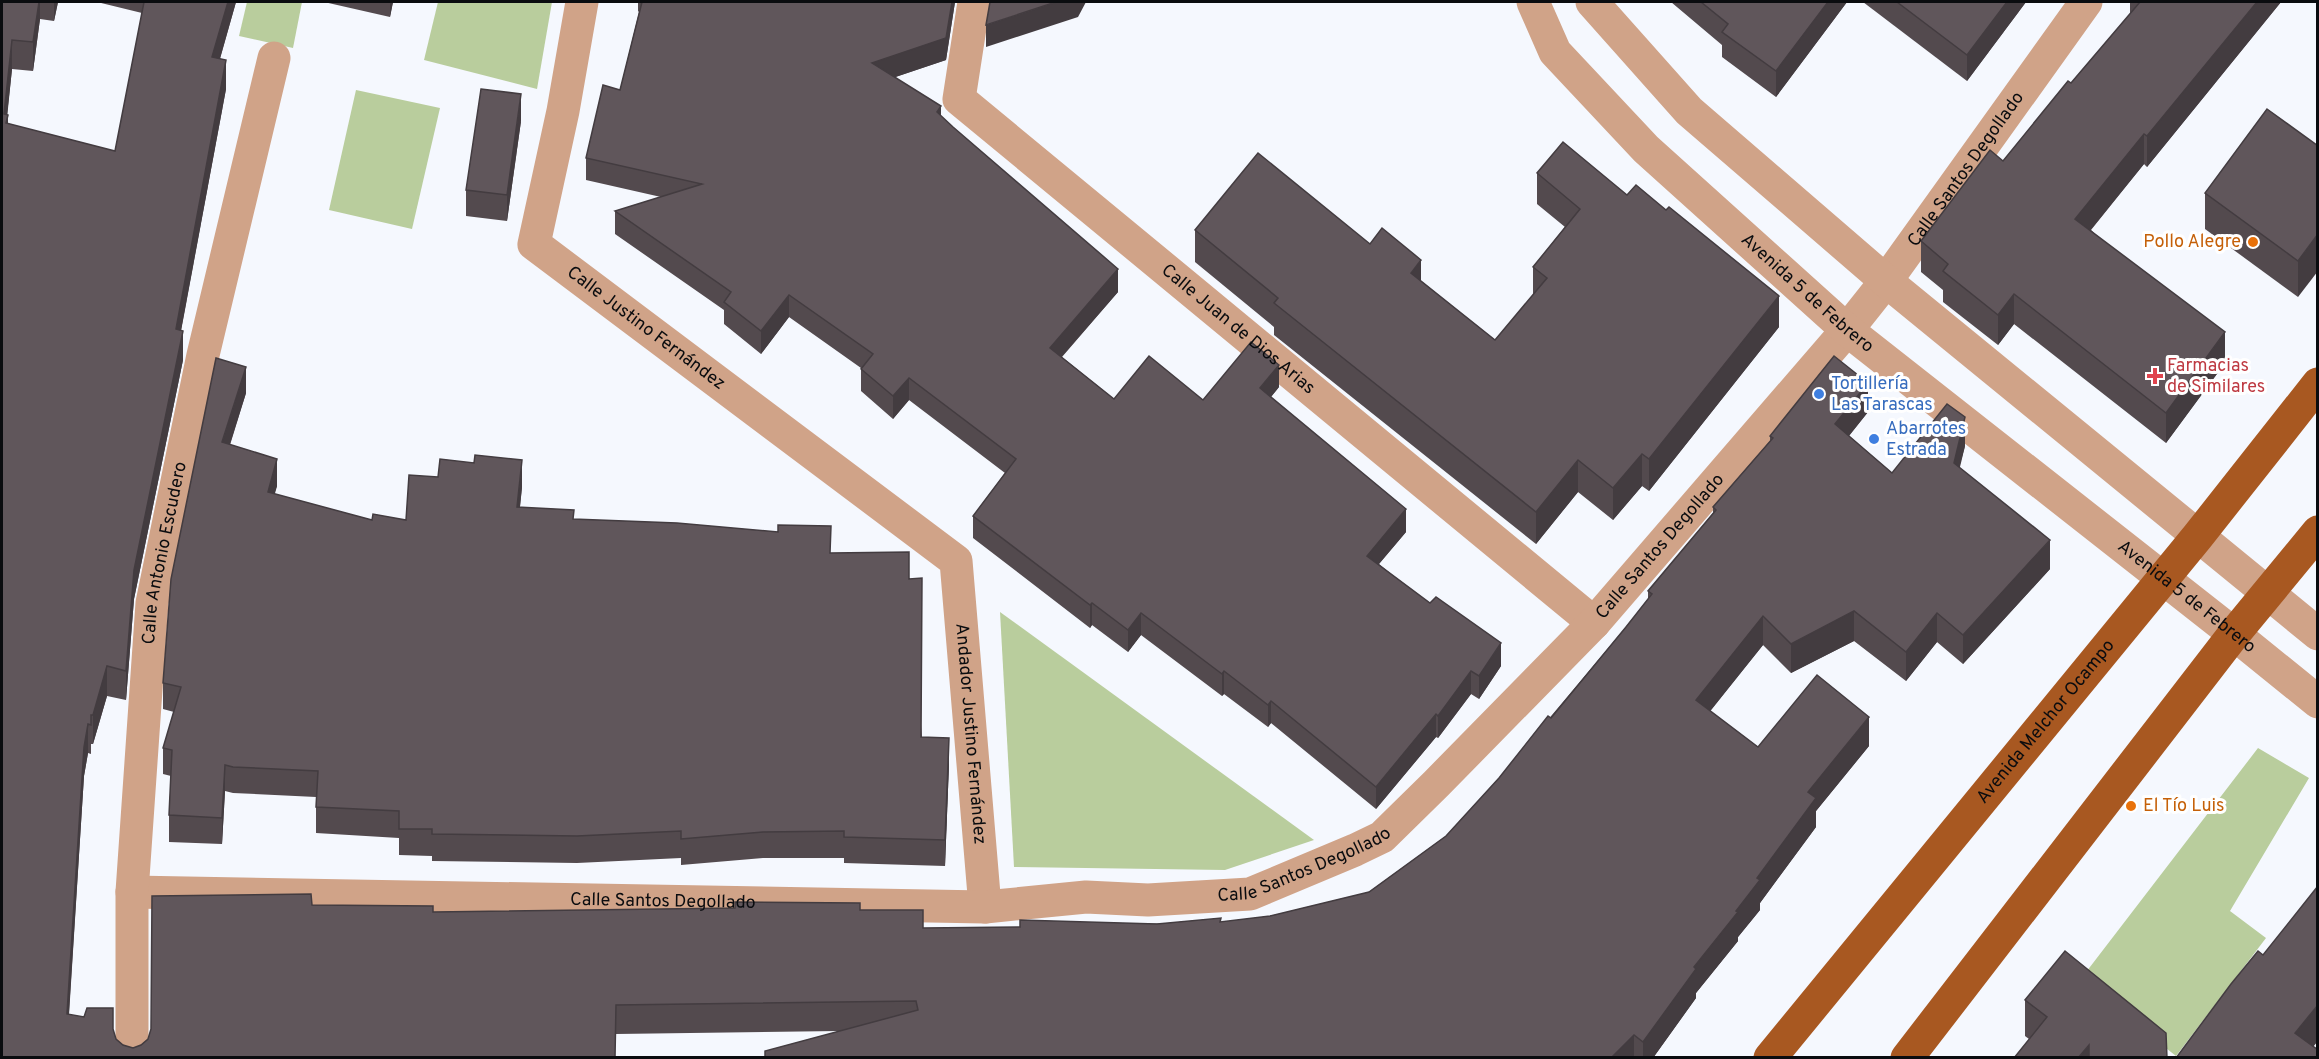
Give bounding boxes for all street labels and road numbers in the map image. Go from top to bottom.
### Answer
street label: Calle Santos Degollado [1903,87,2029,252]
street label: Avenida 5 de Febrero [1736,228,1878,358]
street label: Calle Juan de Dios Arias [1156,259,1320,400]
street label: Calle Justino Fernández [562,261,730,395]
street label: Calle Antonio Escudero [138,459,192,645]
street label: Calle Santos Degollado [1591,469,1729,624]
street label: Avenida 5 de Febrero [2113,535,2260,658]
street label: Andador Justino Fernández [950,622,991,845]
street label: Avenida Melchor Ocampo [1972,635,2120,809]
street label: Calle Santos Degollado [1217,822,1397,907]
street label: Calle Santos Degollado [570,888,756,914]

